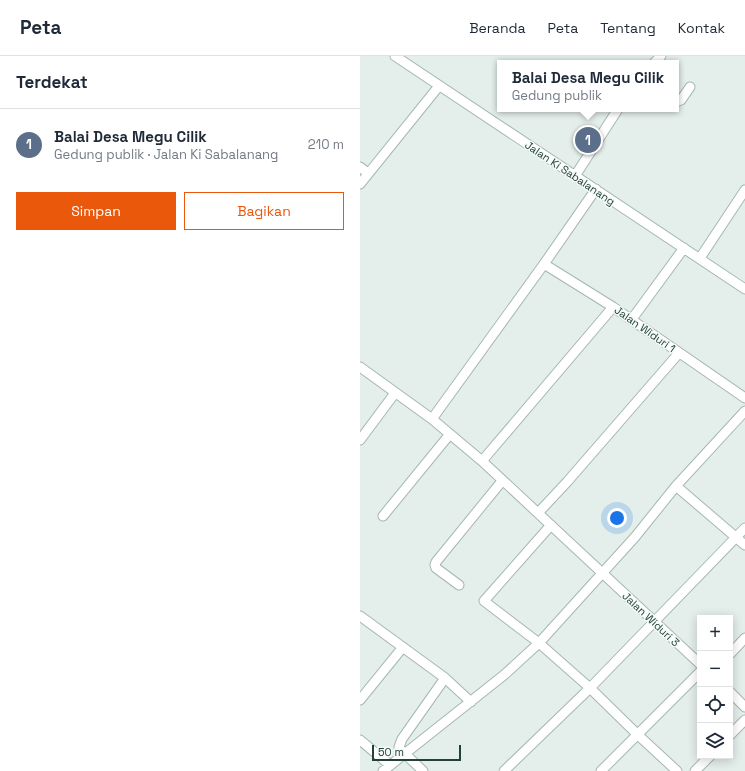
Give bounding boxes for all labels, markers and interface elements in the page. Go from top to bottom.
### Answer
text: Peta [20,15,62,40]
text: Beranda [469,19,526,37]
text: Peta [548,19,578,37]
text: Tentang [600,19,656,37]
text: Kontak [678,19,725,37]
popup [497,60,679,112]
text: Balai Desa Megu Cilik [512,68,664,87]
text: Terdekat [16,71,88,93]
text: Gedung publik [512,87,602,104]
pin: 1 [575,125,601,155]
text: Balai Desa Megu Cilik [54,127,207,146]
text: 1 [26,136,32,153]
text: 210 m [308,136,344,153]
street label: Jalan Ki Sabalanang [522,138,618,208]
text: Gedung publik · Jalan Ki Sabalanang [54,146,278,163]
button: Simpan [16,192,176,230]
button: Bagikan [184,192,344,230]
street label: Jalan Widuri 1 [612,303,678,355]
your location [607,508,627,528]
street label: Jalan Widuri 3 [619,589,683,649]
map controls [697,615,733,759]
button: + [697,615,733,651]
button: − [697,651,733,687]
button: locate [697,687,733,723]
button: layers [697,723,733,759]
scale bar [372,743,461,762]
text: 50 m [378,745,404,759]

